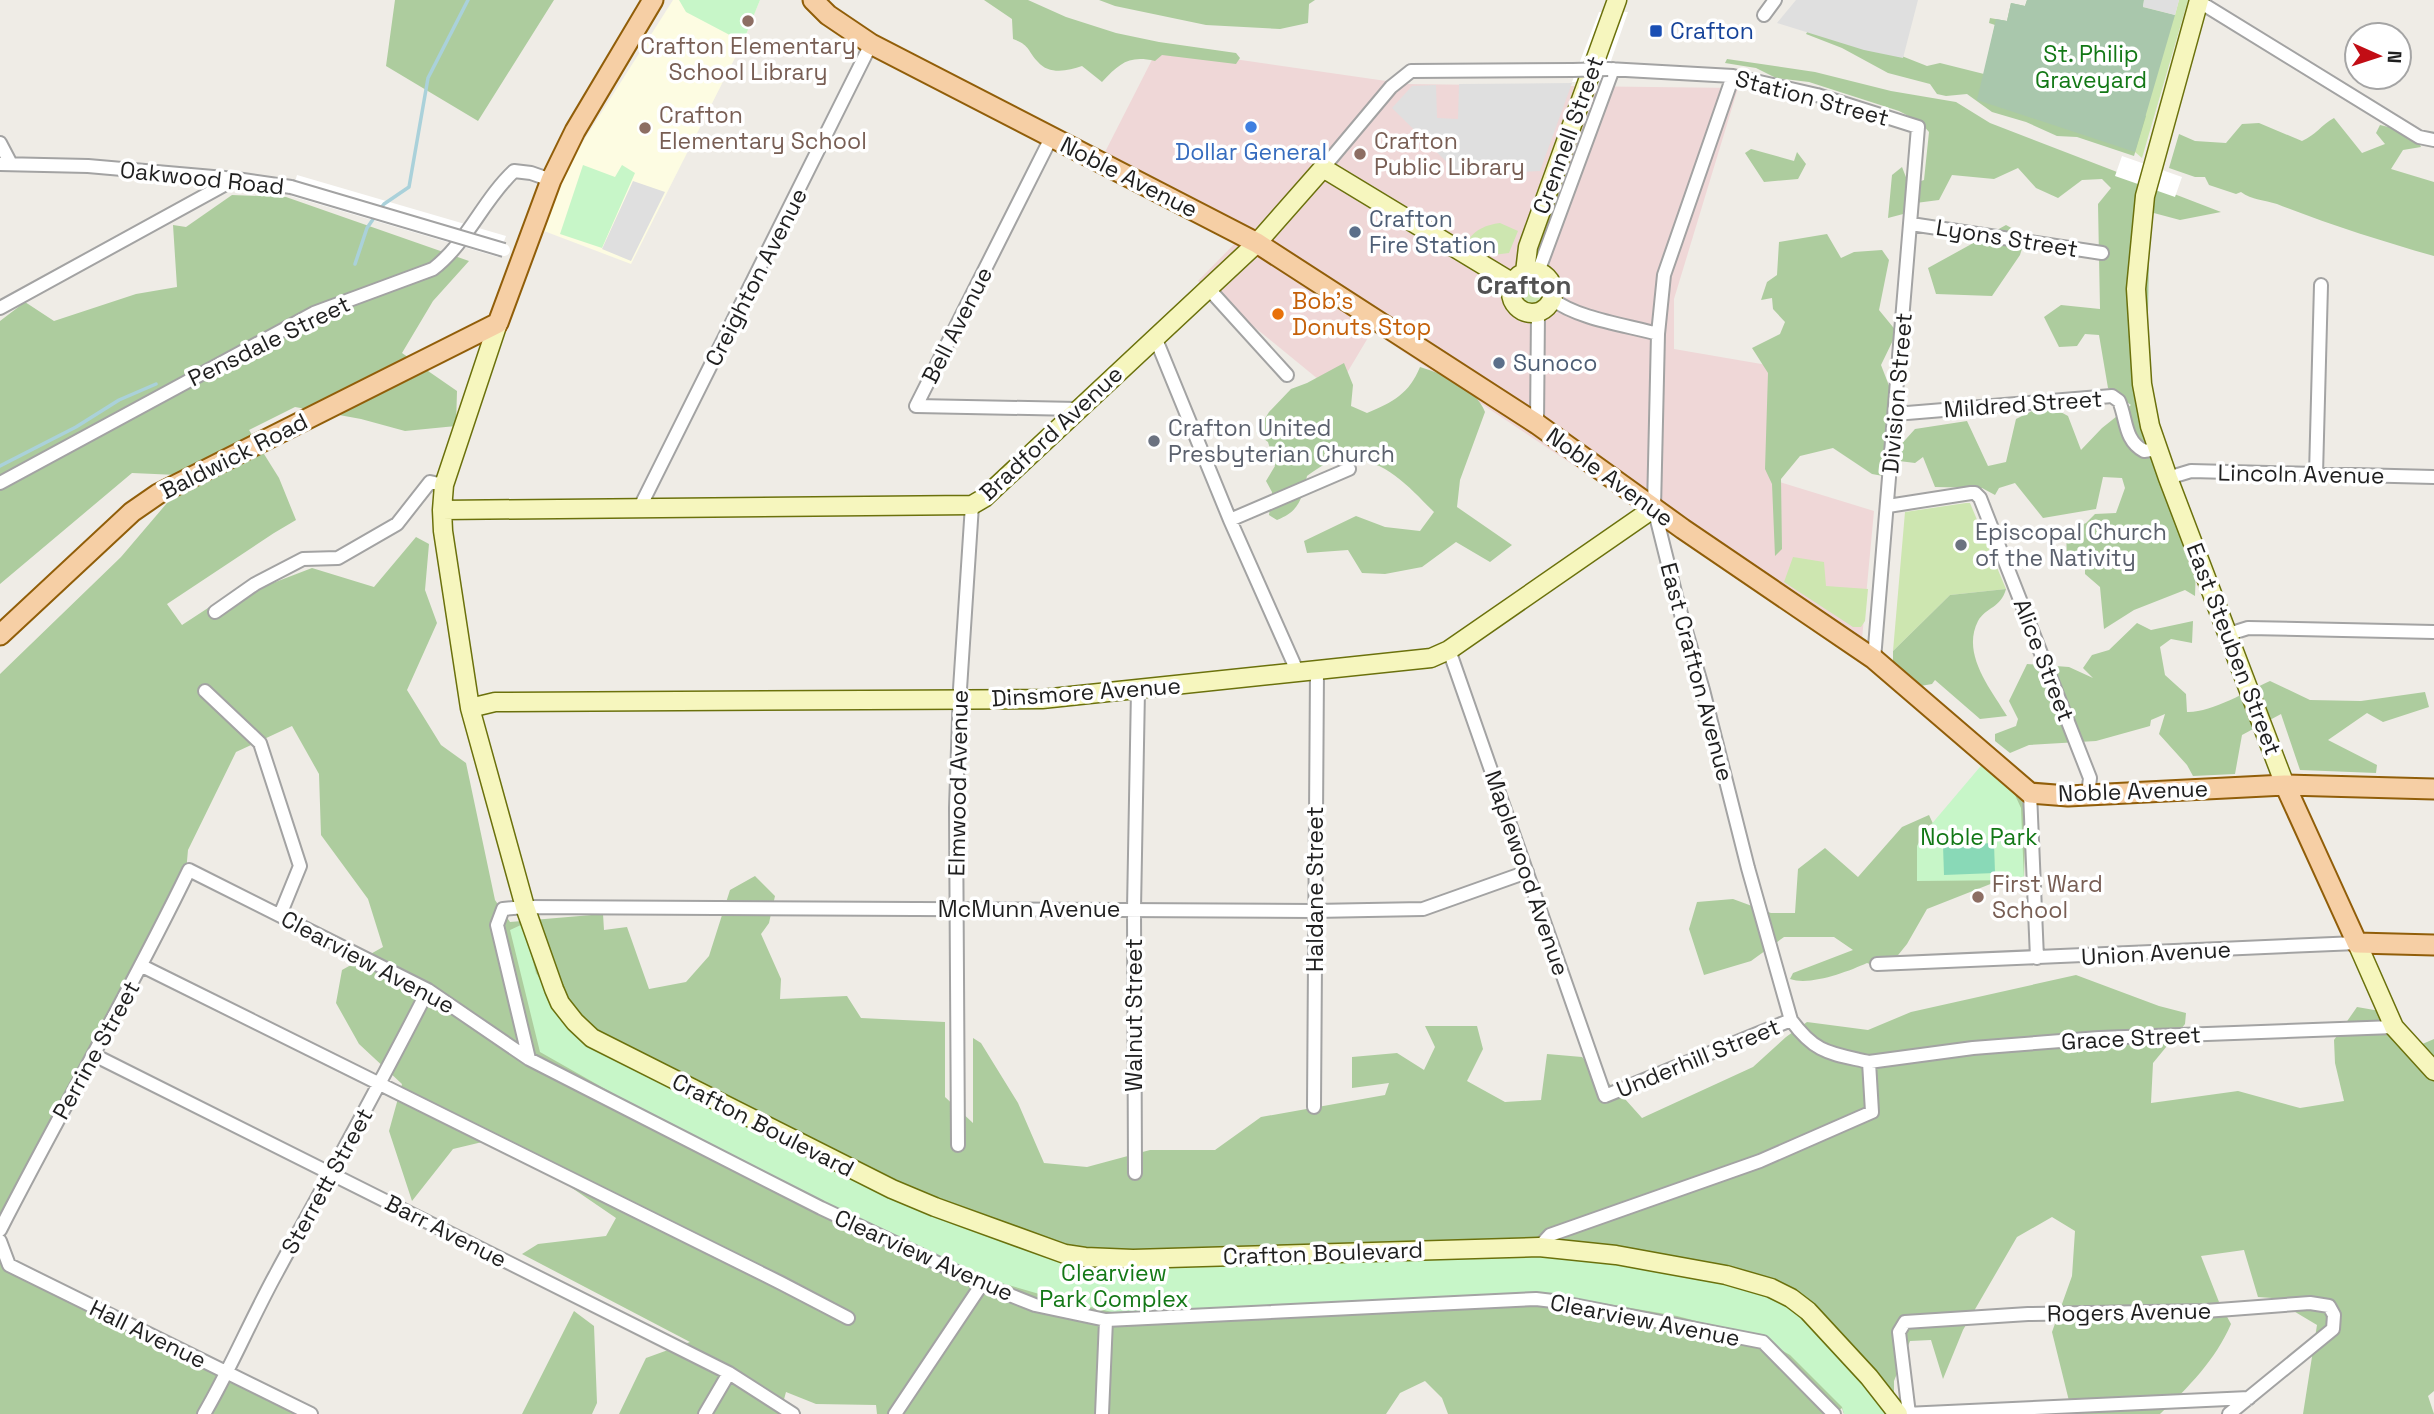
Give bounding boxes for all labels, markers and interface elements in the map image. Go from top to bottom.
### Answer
marker: Crafton Elementary School Library [740,13,756,29]
place label: Crafton [1670,16,1754,46]
north arrow [2343,21,2413,91]
marker: Crafton [1648,23,1664,39]
place label: Crafton Elementary School Library [640,31,856,87]
park label: St. Philip Graveyard [2035,39,2147,95]
text: N [2382,50,2407,64]
street label: Crennell Street [1526,52,1610,218]
street label: Station Street [1732,63,1892,133]
place label: Crafton Elementary School [659,100,867,156]
marker: Dollar General [1243,119,1259,135]
marker: Crafton Elementary School [637,120,653,136]
place label: Crafton Public Library [1374,126,1525,182]
street label: Noble Avenue [1055,129,1203,225]
place label: Dollar General [1175,137,1327,167]
marker: Crafton Public Library [1352,146,1368,162]
street label: Oakwood Road [118,154,286,202]
street label: Creighton Avenue [698,183,814,371]
place label: Crafton Fire Station [1369,204,1496,260]
street label: Lyons Street [1934,212,2080,264]
marker: Crafton Fire Station [1347,224,1363,240]
street label: Bell Avenue [915,262,999,388]
district label: Crafton [1476,268,1572,302]
place label: Bob's Donuts Stop [1292,286,1431,342]
street label: Pensdale Street [183,289,355,393]
marker: Bob's Donuts Stop [1270,306,1286,322]
street label: Division Street [1875,311,1919,475]
place label: Sunoco [1513,348,1597,378]
marker: Sunoco [1491,355,1507,371]
street label: Bradford Avenue [973,359,1129,507]
street label: Mildred Street [1943,383,2103,425]
street label: Baldwick Road [155,406,313,506]
place label: Crafton United Presbyterian Church [1168,413,1395,469]
street label: Noble Avenue [1540,421,1680,533]
marker: Crafton United Presbyterian Church [1146,433,1162,449]
street label: Lincoln Avenue [2217,458,2385,490]
place label: Episcopal Church of the Nativity [1975,517,2167,573]
marker: Episcopal Church of the Nativity [1953,537,1969,553]
street label: East Steuben Street [2180,539,2288,759]
street label: East Crafton Avenue [1653,559,1741,785]
street label: Alice Street [2007,594,2081,726]
street label: Dinsmore Avenue [990,670,1182,714]
street label: Elmwood Avenue [941,689,975,877]
street label: Maplewood Avenue [1478,766,1576,980]
street label: Noble Avenue [2057,773,2209,809]
street label: Haldane Street [1300,806,1330,972]
park label: Noble Park [1920,822,2038,852]
place label: First Ward School [1992,869,2103,925]
marker: First Ward School [1970,889,1986,905]
street label: McMunn Avenue [938,894,1120,924]
street label: Clearview Avenue [276,904,460,1020]
street label: Union Avenue [2080,934,2232,972]
street label: Walnut Street [1119,938,1149,1092]
street label: Perrine Street [46,975,146,1125]
street label: Underhill Street [1612,1012,1784,1104]
street label: Grace Street [2060,1019,2202,1057]
street label: Crafton Boulevard [667,1066,859,1184]
street label: Sterrett Street [274,1103,380,1259]
street label: Barr Avenue [380,1188,512,1274]
street label: Clearview Avenue [830,1202,1018,1308]
street label: Crafton Boulevard [1222,1235,1424,1271]
park label: Clearview Park Complex [1039,1258,1189,1314]
street label: Clearview Avenue [1548,1287,1742,1353]
street label: Hall Avenue [85,1293,211,1375]
street label: Rogers Avenue [2046,1296,2212,1328]

